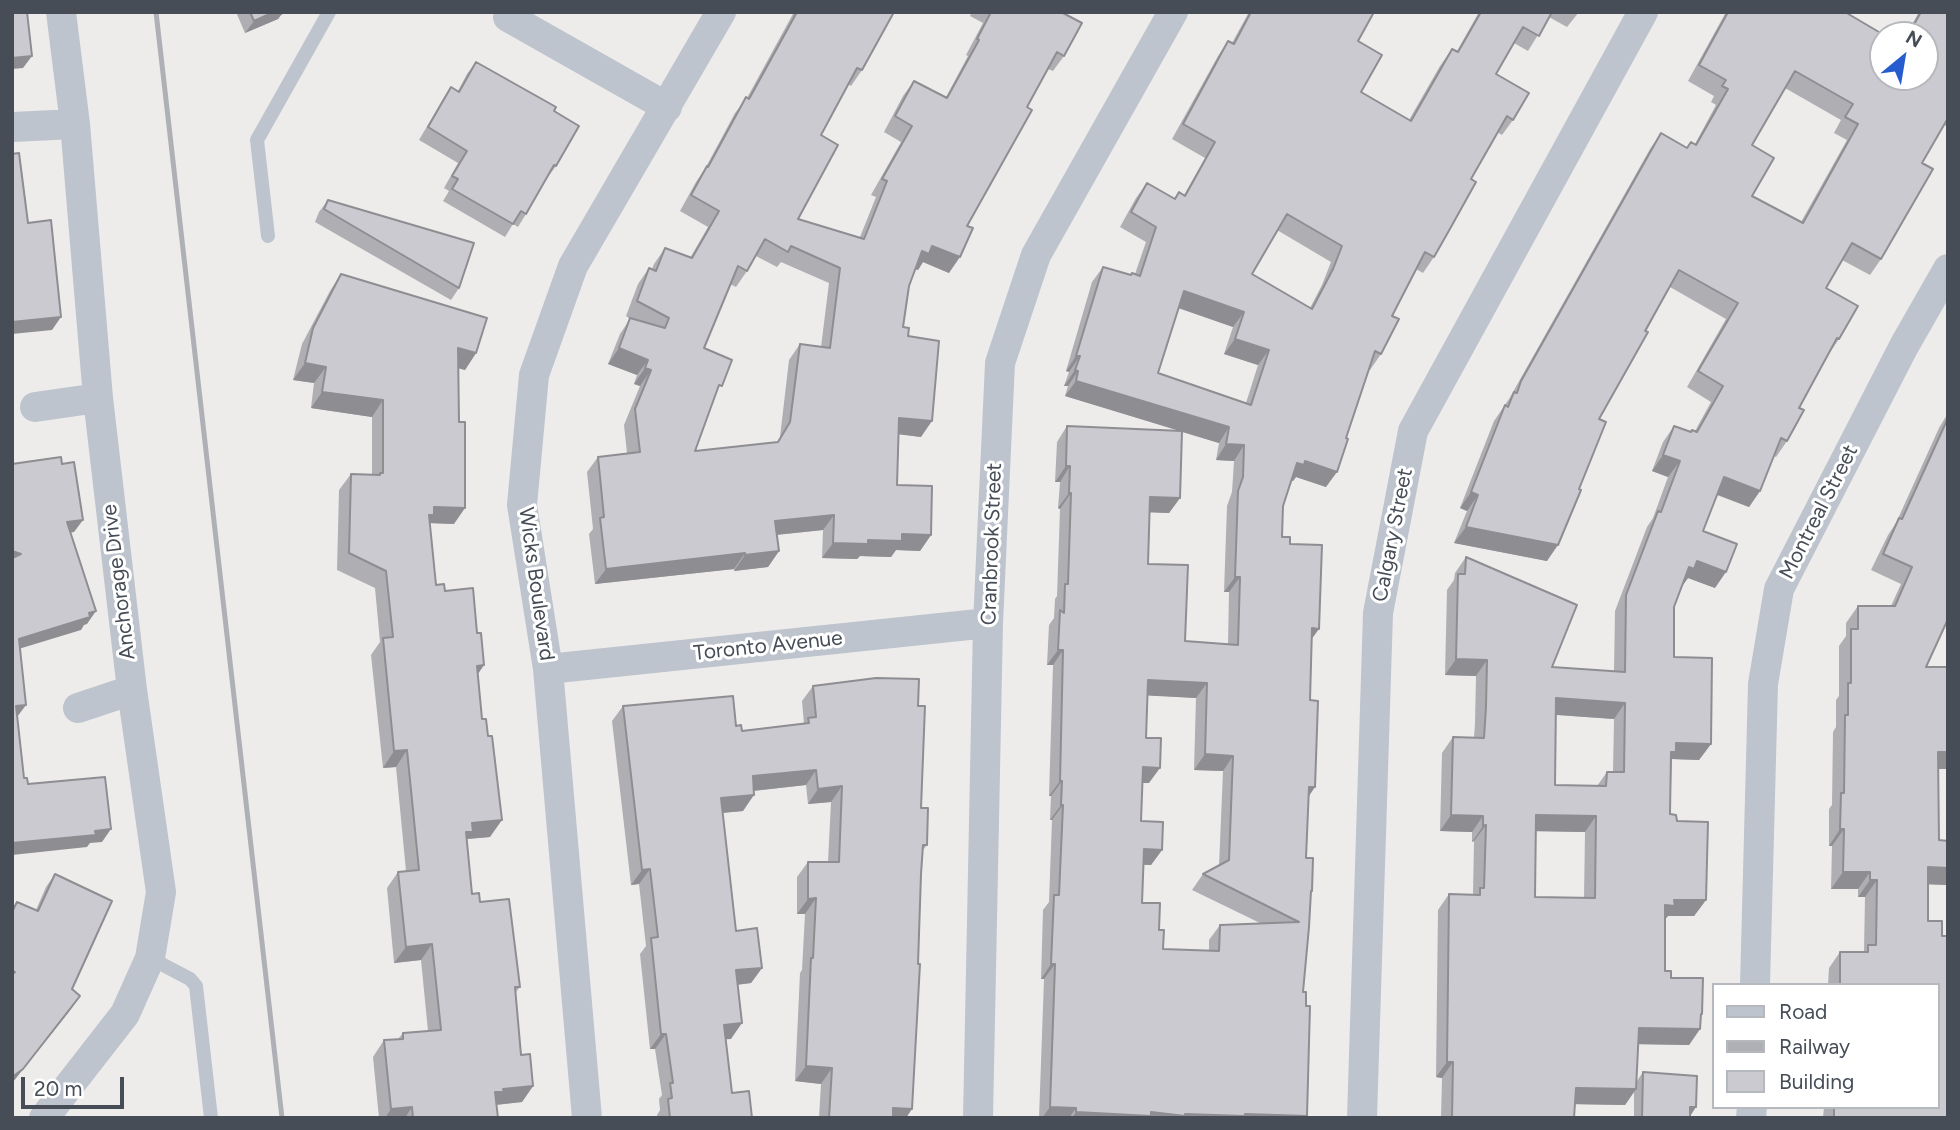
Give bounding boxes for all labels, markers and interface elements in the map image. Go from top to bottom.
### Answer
north arrow [1869,21,1939,91]
text: N [1902,25,1926,53]
street label: Montreal Street [1774,441,1864,583]
street label: Cranbrook Street [977,462,1007,626]
street label: Calgary Street [1368,466,1418,604]
street label: Anchorage Drive [97,503,141,661]
street label: Wicks Boulevard [513,506,559,662]
street label: Toronto Avenue [692,626,844,666]
legend [1712,983,1939,1109]
text: Road [1779,999,1827,1024]
text: Railway [1779,1034,1850,1059]
scale bar [24,1064,128,1108]
text: Building [1779,1069,1854,1094]
text: 20 m [34,1076,82,1101]

